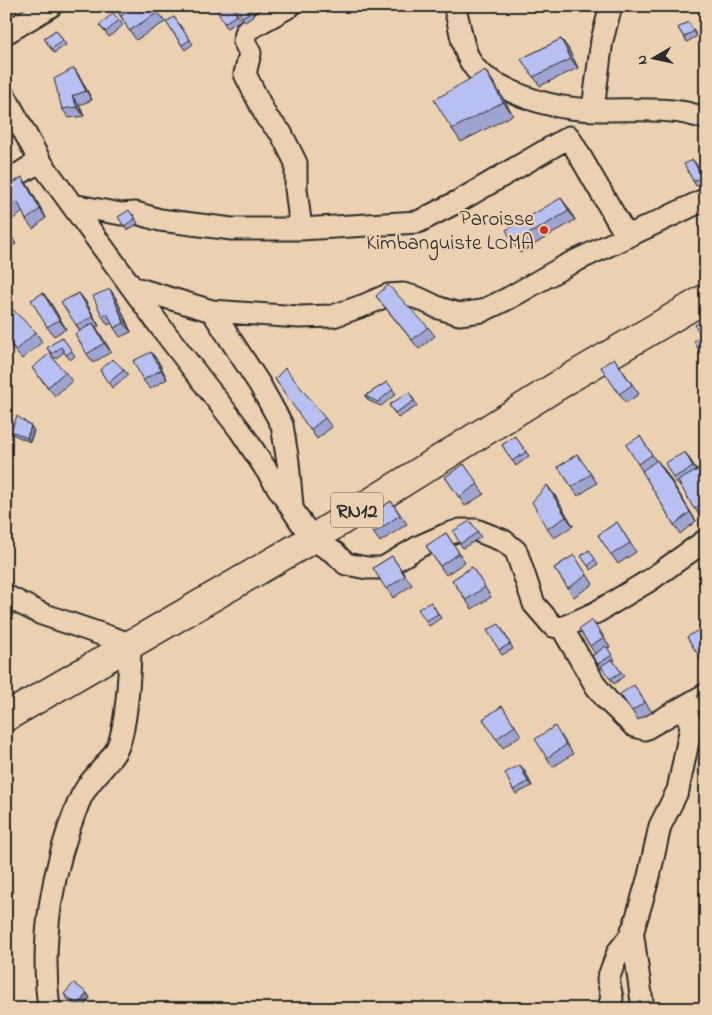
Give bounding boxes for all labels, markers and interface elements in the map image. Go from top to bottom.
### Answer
north arrow [630,32,680,82]
text: N [632,53,654,66]
place label: Paroisse Kimbanguiste LOMA [366,205,535,261]
marker: Paroisse Kimbanguiste LOMA [538,224,550,236]
road number: RN12 [331,492,383,528]

